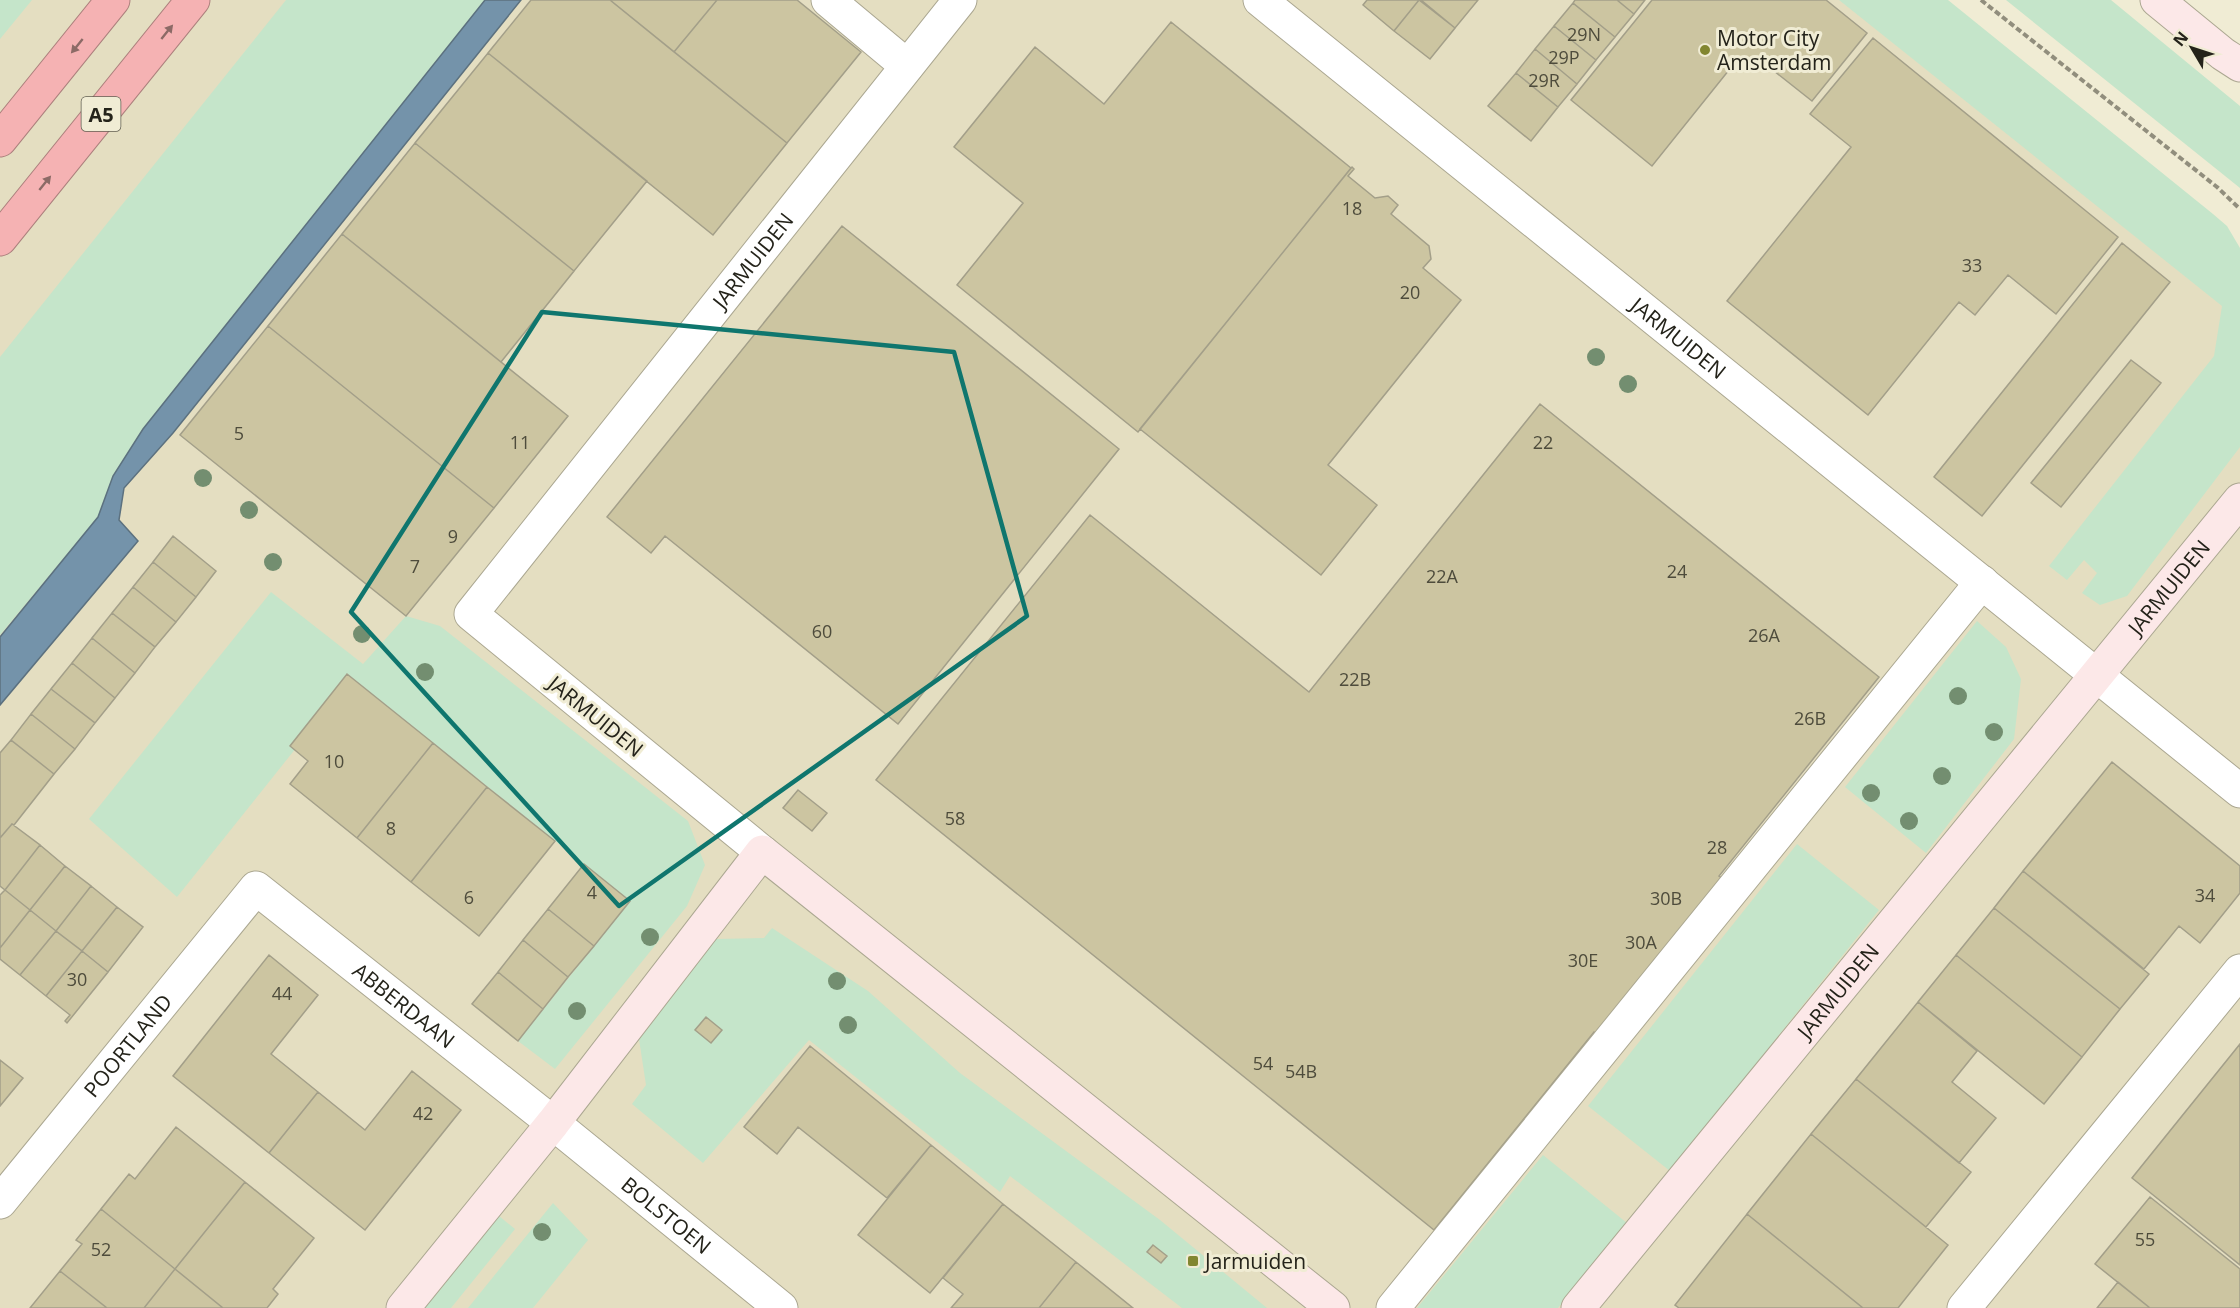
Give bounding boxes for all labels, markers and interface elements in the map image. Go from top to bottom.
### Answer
north arrow [2162,18,2222,78]
house number: 29N [1567,22,1601,46]
one-way arrow [161,24,173,39]
place label: Motor City Amsterdam [1717,24,1832,76]
text: N [2168,27,2193,51]
one-way arrow [71,38,83,53]
marker: Motor City Amsterdam [1698,43,1712,57]
house number: 29P [1548,45,1580,69]
house number: 29R [1528,68,1560,92]
road number: A5 [82,97,120,131]
one-way arrow [38,175,51,191]
house number: 18 [1342,196,1362,220]
street label: JARMUIDEN [705,207,799,316]
house number: 33 [1962,253,1982,277]
house number: 20 [1400,280,1420,304]
street label: JARMUIDEN [1624,290,1732,385]
house number: 5 [234,421,244,445]
house number: 11 [510,430,530,454]
house number: 22 [1533,430,1553,454]
house number: 9 [448,524,458,548]
street label: JARMUIDEN [2120,534,2216,642]
house number: 7 [410,554,420,578]
house number: 24 [1667,559,1687,583]
house number: 22A [1426,564,1459,588]
house number: 60 [812,619,832,643]
house number: 26A [1748,623,1781,647]
house number: 22B [1339,667,1371,691]
street label: JARMUIDEN [541,668,649,763]
house number: 26B [1794,706,1826,730]
house number: 10 [324,749,344,773]
house number: 58 [945,806,965,830]
house number: 8 [386,816,396,840]
house number: 28 [1707,835,1727,859]
house number: 4 [587,880,597,904]
house number: 34 [2195,883,2215,907]
house number: 6 [464,885,474,909]
house number: 30B [1650,886,1682,910]
house number: 30A [1625,930,1658,954]
street label: JARMUIDEN [1789,938,1885,1046]
house number: 30E [1568,948,1598,972]
street label: ABBERDAAN [347,956,461,1054]
house number: 30 [67,967,87,991]
house number: 44 [272,981,292,1005]
street label: POORTLAND [77,988,178,1103]
house number: 54 [1253,1051,1273,1075]
house number: 54B [1285,1059,1317,1083]
house number: 42 [413,1101,433,1125]
street label: BOLSTOEN [616,1170,717,1260]
house number: 55 [2135,1227,2155,1251]
house number: 52 [91,1237,111,1261]
place label: Jarmuiden [1203,1247,1306,1275]
marker: Jarmuiden [1186,1254,1200,1268]

